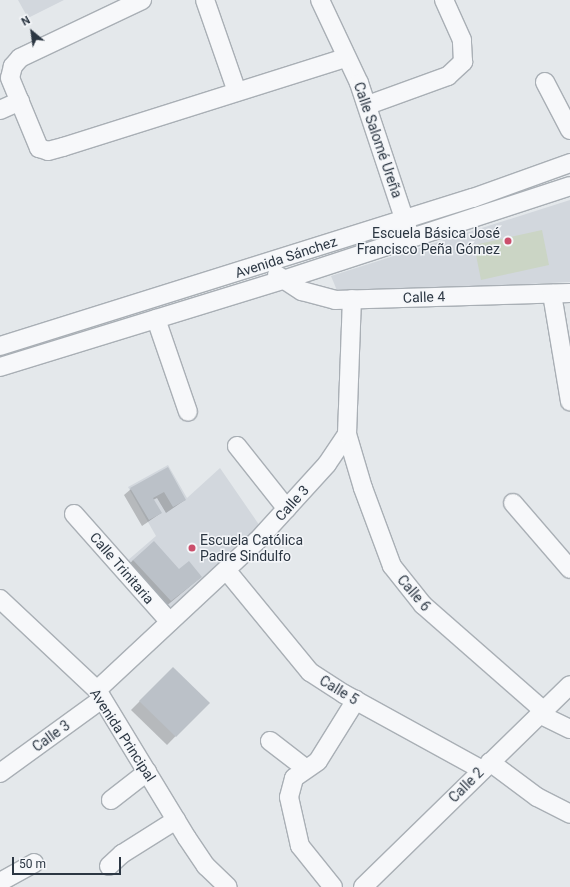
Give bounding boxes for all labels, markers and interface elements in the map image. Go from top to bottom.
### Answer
north arrow [12,12,52,52]
text: N [19,14,32,29]
street label: Calle Salomé Ureña [350,80,406,200]
place label: Escuela Básica José Francisco Peña Gómez [357,225,500,258]
street label: Avenida Sánchez [233,233,339,281]
marker: Escuela Básica José Francisco Peña Gómez [503,236,513,246]
street label: Calle 4 [403,288,445,306]
street label: Calle 3 [272,482,312,524]
street label: Calle Trinitaria [86,529,158,607]
place label: Escuela Católica Padre Sindulfo [200,532,303,564]
marker: Escuela Católica Padre Sindulfo [187,543,197,553]
street label: Calle 6 [394,572,434,614]
street label: Calle 5 [317,672,361,708]
street label: Avenida Principal [87,685,159,785]
street label: Calle 3 [29,717,73,755]
street label: Calle 2 [445,764,487,806]
scale bar [14,849,123,875]
text: 50 m [19,857,46,871]

